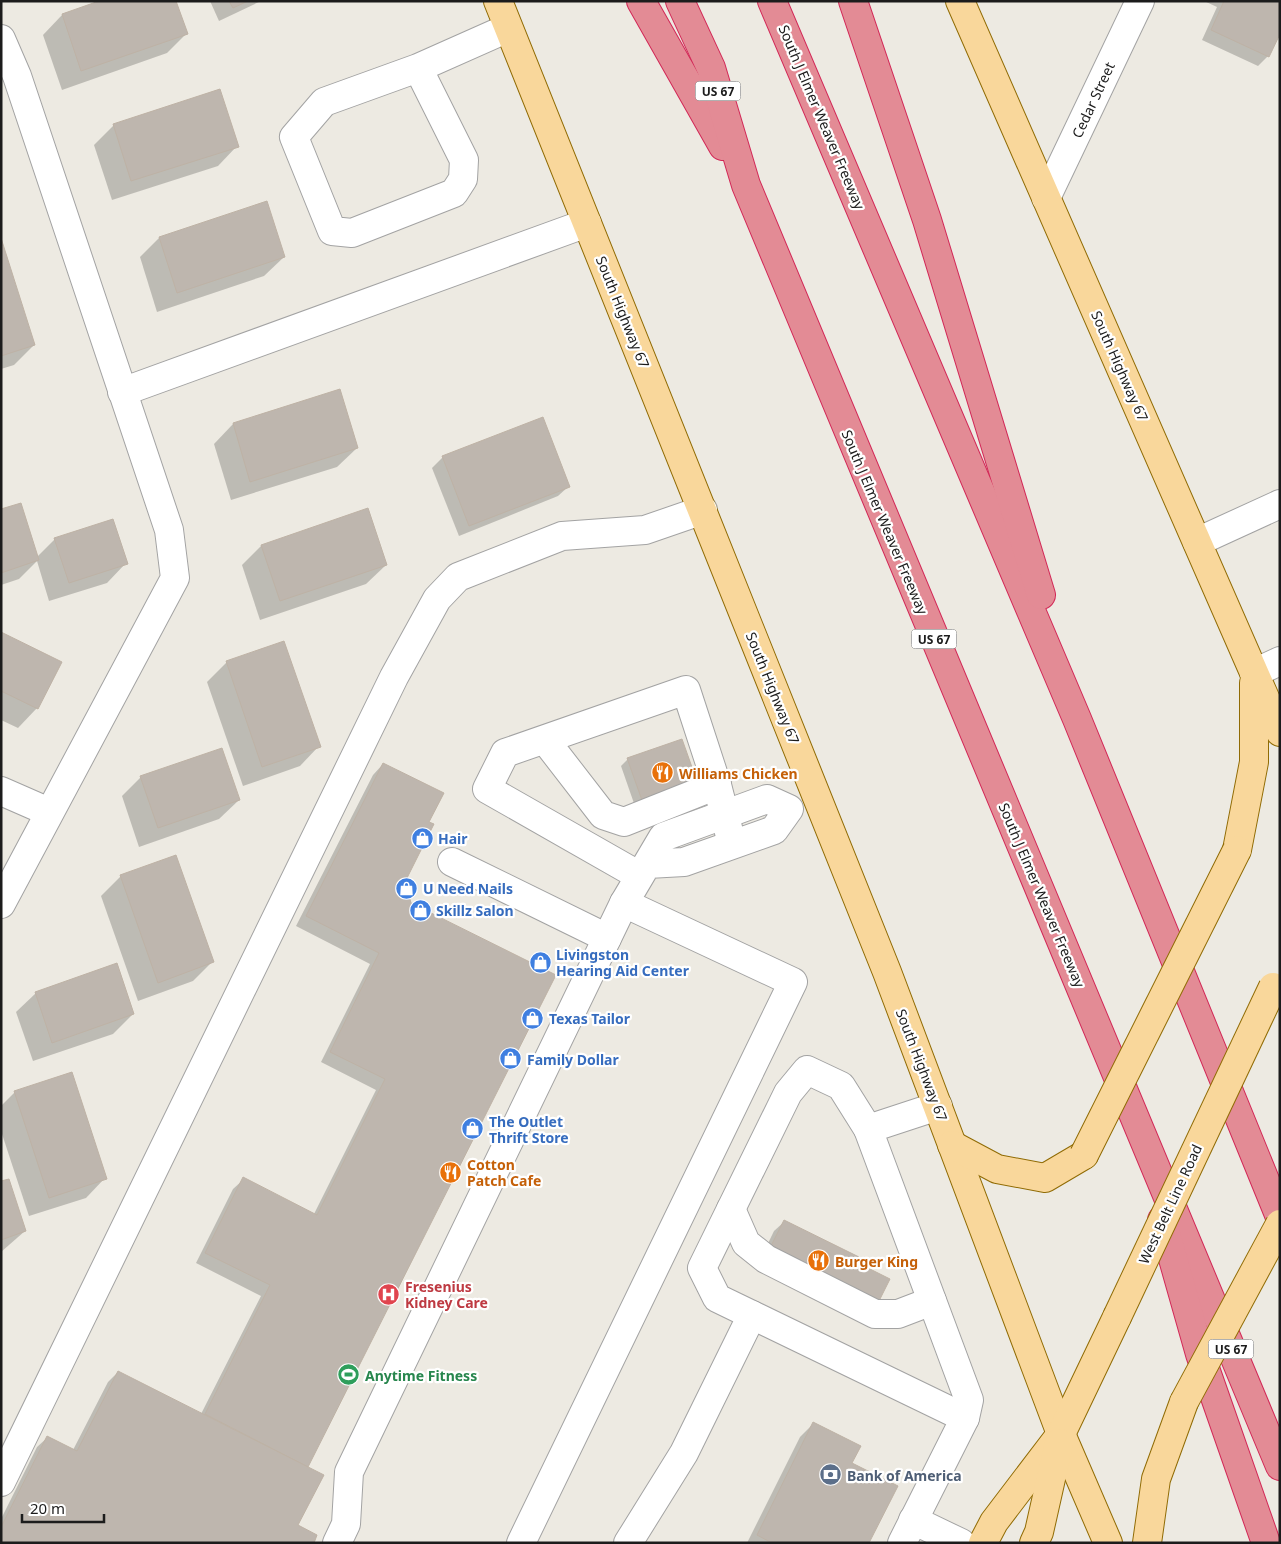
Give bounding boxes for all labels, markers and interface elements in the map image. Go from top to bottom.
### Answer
street label: South J Elmer Weaver Freeway [774,22,870,213]
street label: Cedar Street [1067,59,1119,141]
road number: US 67 [696,82,740,100]
street label: South Highway 67 [592,253,654,371]
street label: South Highway 67 [1087,308,1153,424]
street label: South J Elmer Weaver Freeway [837,427,933,618]
street label: South Highway 67 [742,629,804,747]
road number: US 67 [912,630,956,648]
restaurant icon: Williams Chicken [651,761,675,785]
place label: Williams Chicken [679,764,798,783]
street label: South J Elmer Weaver Freeway [994,800,1090,991]
shop icon: Hair [410,826,434,850]
place label: Hair [438,829,468,848]
shop icon: U Need Nails [395,876,419,900]
place label: U Need Nails [423,879,513,898]
shop icon: Skillz Salon [408,898,432,922]
place label: Skillz Salon [436,901,514,920]
place label: Livingston Hearing Aid Center [556,945,690,980]
shop icon: Livingston Hearing Aid Center [528,950,552,974]
shop icon: Texas Tailor [521,1006,545,1030]
street label: South Highway 67 [892,1006,952,1124]
place label: Texas Tailor [549,1009,631,1028]
shop icon: Family Dollar [499,1047,523,1071]
place label: Family Dollar [527,1050,619,1069]
place label: The Outlet Thrift Store [489,1112,569,1147]
shop icon: The Outlet Thrift Store [461,1117,485,1141]
street label: West Belt Line Road [1134,1141,1206,1267]
place label: Cotton Patch Cafe [467,1155,541,1190]
restaurant icon: Cotton Patch Cafe [439,1160,463,1184]
restaurant icon: Burger King [807,1249,831,1273]
place label: Burger King [835,1252,918,1271]
place label: Fresenius Kidney Care [405,1277,488,1312]
hospital icon: Fresenius Kidney Care [377,1282,401,1306]
road number: US 67 [1208,1340,1254,1358]
sports icon: Anytime Fitness [337,1363,361,1387]
place label: Anytime Fitness [365,1366,477,1385]
bank icon: Bank of America [819,1463,843,1487]
place label: Bank of America [847,1466,962,1485]
scale bar [22,1492,105,1524]
text: 20 m [30,1498,65,1518]

